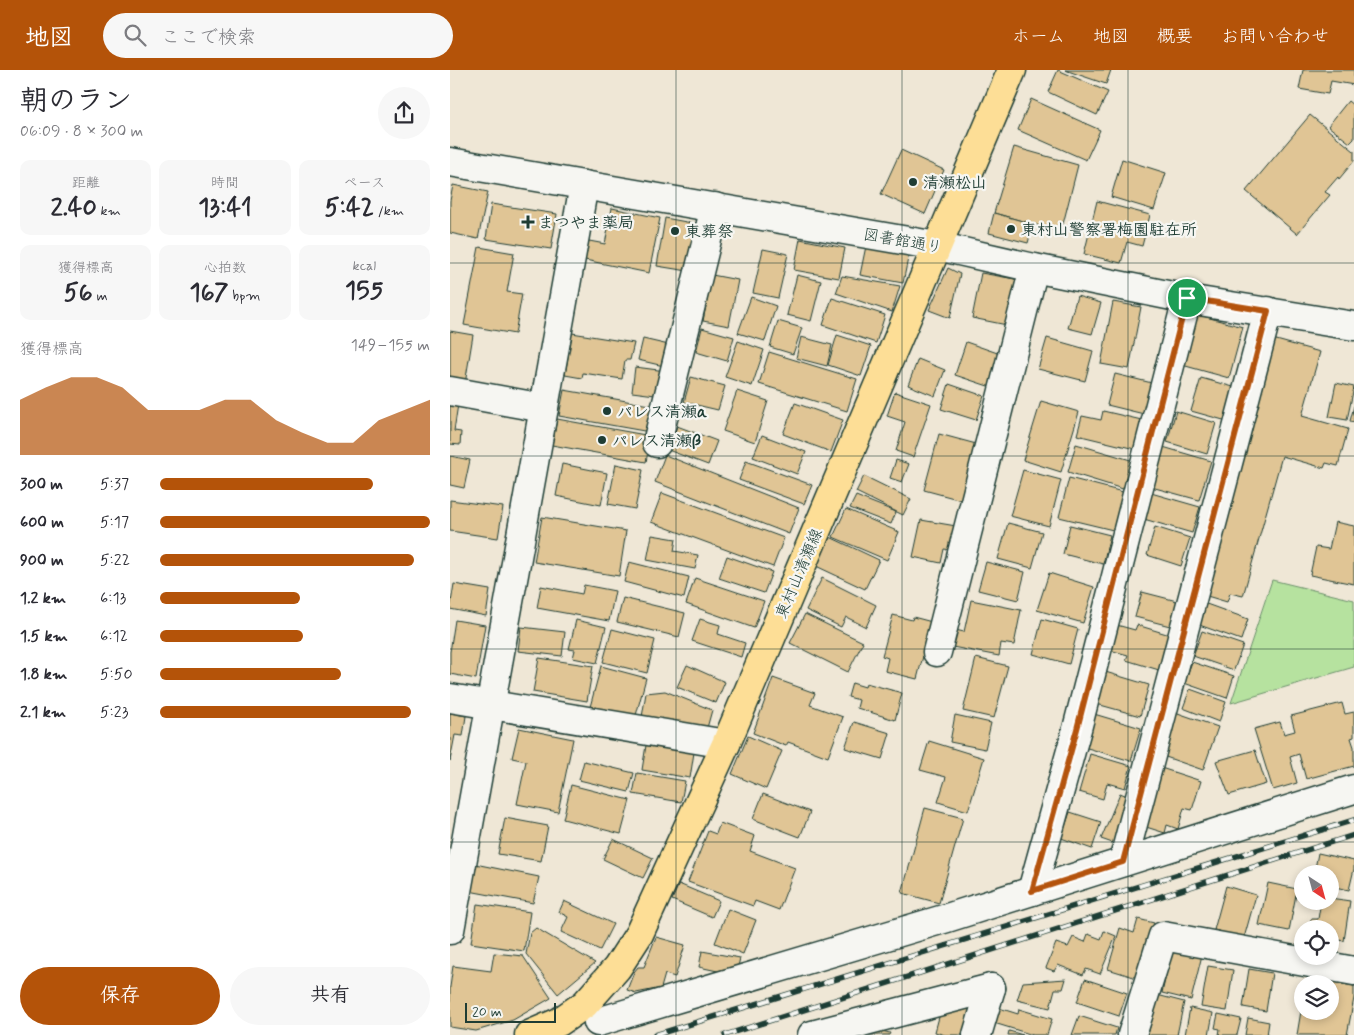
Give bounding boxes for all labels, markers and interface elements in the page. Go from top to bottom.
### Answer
search box [103,13,453,58]
icon: search [121,21,149,49]
text: 地図 [25,23,73,54]
text: ここで検索 [161,25,256,50]
text: ホーム [1012,25,1065,49]
text: 地図 [1093,25,1129,49]
text: 概要 [1157,25,1193,49]
text: お問い合わせ [1221,25,1329,49]
text: 朝のラン [20,83,132,120]
button: share [378,87,430,139]
text: 06:09 · 8 × 300 m [20,121,143,142]
place label: 清瀬松山 [923,173,987,194]
text: 距離 [72,174,100,192]
text: 時間 [211,174,239,192]
text: ペース [344,174,385,192]
marker: 清瀬松山 [907,176,919,188]
text: 2.40 [50,192,97,225]
text: 13:41 [198,192,252,225]
text: 5:42 [324,192,374,225]
text: km [97,202,121,220]
text: /km [374,202,404,220]
place label: まつやま薬局 [538,213,634,234]
marker: まつやま薬局 [522,216,534,228]
place label: 東村山警察署梅園駐在所 [1021,220,1197,241]
place label: 東葬祭 [685,222,733,243]
marker: 東村山警察署梅園駐在所 [1005,223,1017,235]
street label: 図書館通り [862,224,944,259]
marker: 東葬祭 [669,225,681,237]
text: kcal [353,257,376,275]
text: 獲得標高 [58,259,114,277]
text: 心拍数 [204,259,246,277]
text: 155 [345,275,384,308]
text: 56 [64,277,93,310]
text: 167 [190,277,228,310]
pin [1166,277,1208,319]
icon: arrive [1173,284,1201,312]
text: m [93,287,108,305]
text: bpm [228,287,260,305]
text: 149–155 m [351,335,430,356]
text: 獲得標高 [20,339,84,360]
place label: パレス清瀬α [617,402,708,423]
marker: パレス清瀬α [601,405,613,417]
place label: パレス清瀬β [612,431,701,452]
marker: パレス清瀬β [596,434,608,446]
text: 300 m [20,474,63,495]
text: 5:37 [100,474,129,495]
text: 600 m [20,512,64,533]
text: 5:17 [100,512,129,533]
street label: 東村山清瀬線 [771,525,828,622]
text: 900 m [20,550,64,571]
text: 5:22 [100,550,130,571]
text: 1.2 km [20,588,66,609]
text: 6:13 [100,588,126,609]
text: 1.5 km [20,626,68,647]
text: 6:12 [100,626,128,647]
text: 1.8 km [20,664,67,685]
text: 5:50 [100,664,133,685]
text: 2.1 km [20,702,66,723]
text: 5:23 [100,702,128,723]
north arrow [1294,865,1339,910]
map controls [1294,865,1339,1020]
button: locate [1294,920,1339,965]
button: 保存 [20,967,220,1025]
button: 共有 [230,967,430,1025]
button: layers [1294,975,1339,1020]
scale bar [465,1000,556,1023]
text: 20 m [472,1003,502,1021]

